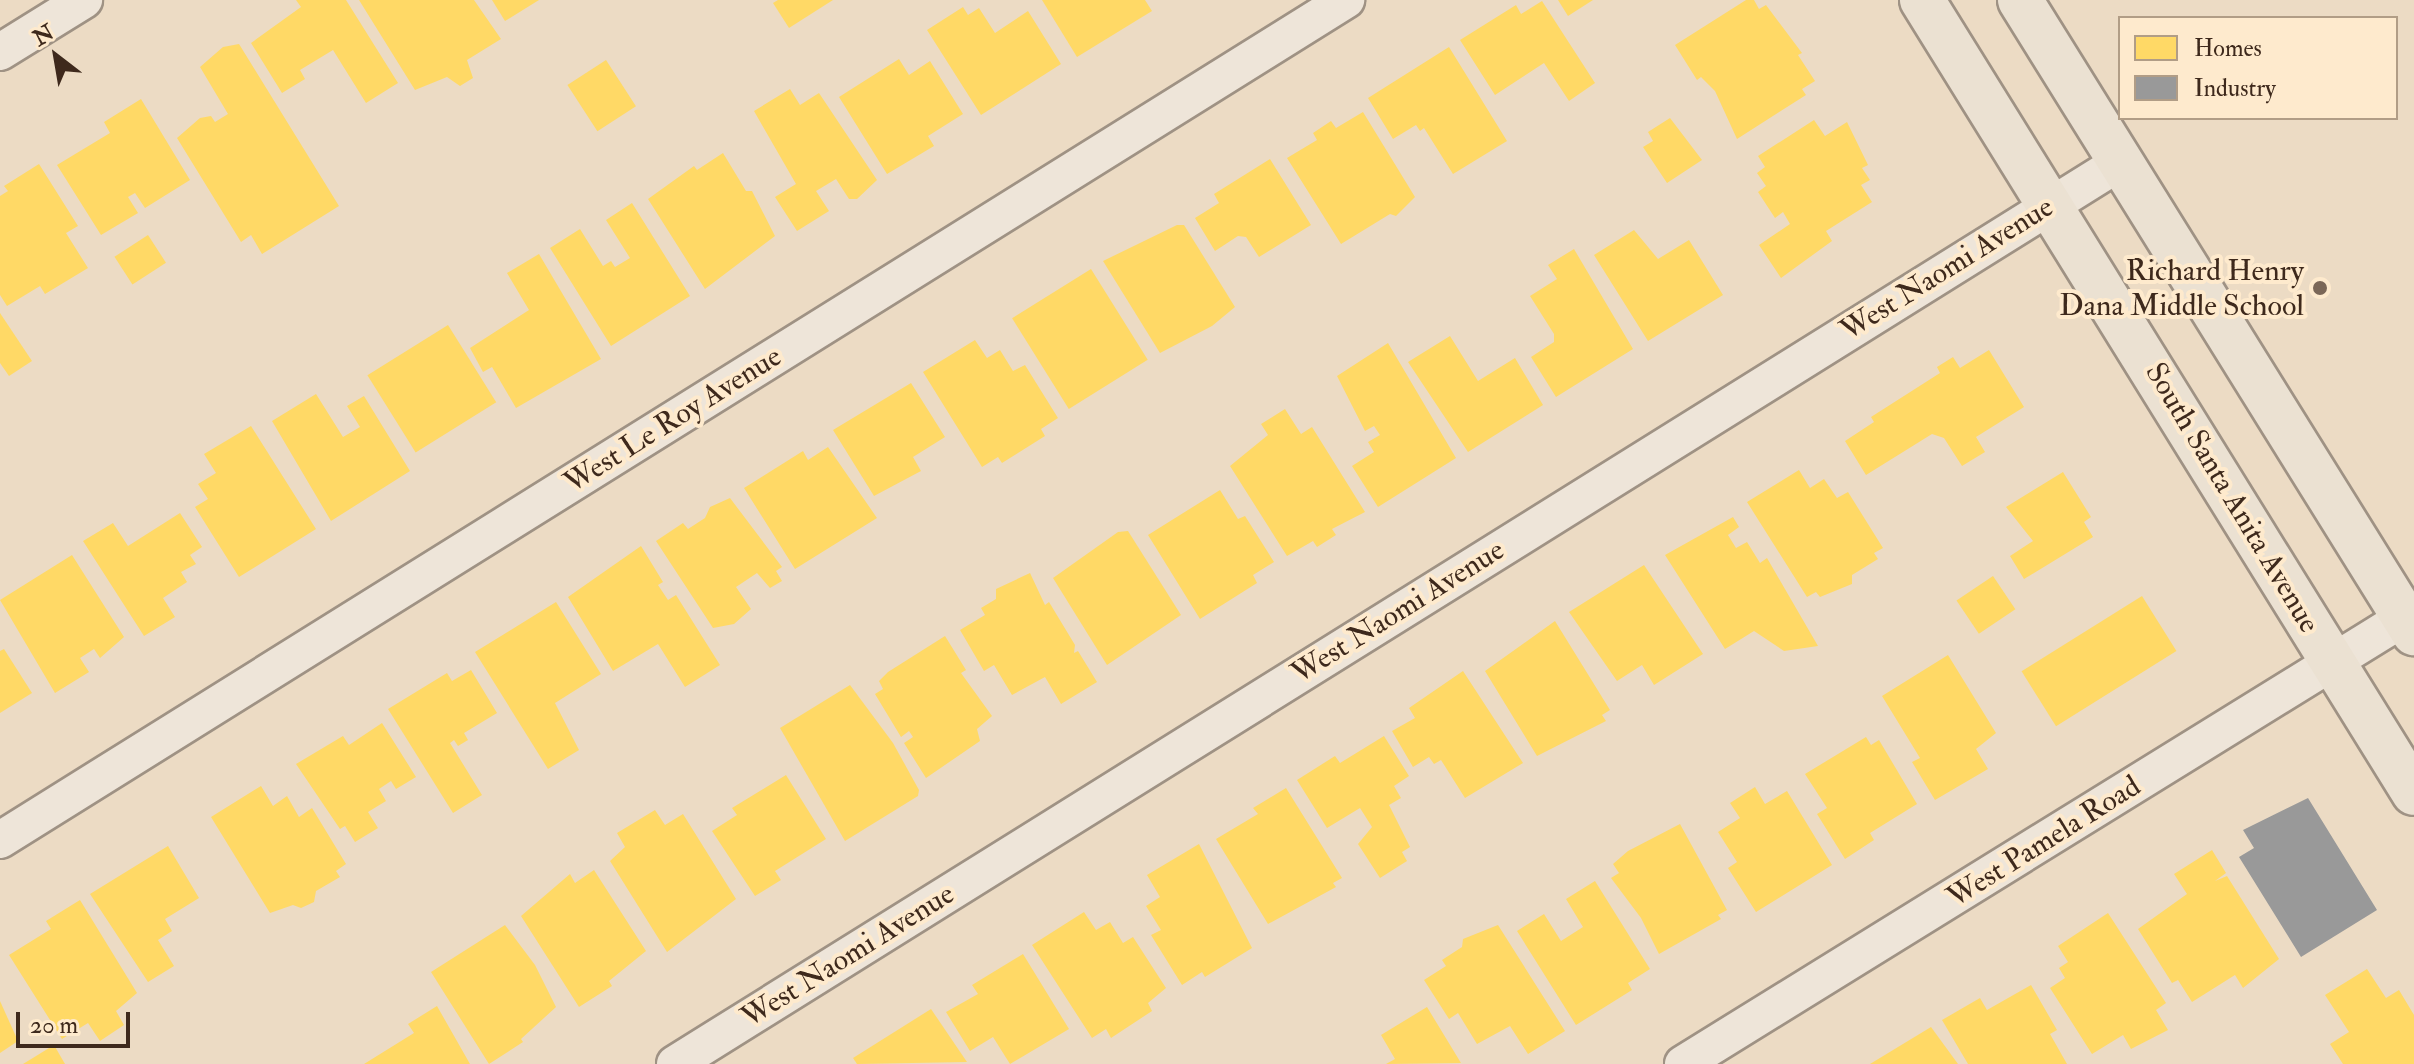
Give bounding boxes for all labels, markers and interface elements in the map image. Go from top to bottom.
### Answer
north arrow [16,16,96,96]
legend [2118,16,2398,120]
text: N [28,18,59,53]
text: Homes [2194,33,2262,64]
text: Industry [2194,73,2276,104]
street label: West Naomi Avenue [1834,189,2060,349]
place label: Richard Henry Dana Middle School [2059,253,2304,324]
marker: Richard Henry Dana Middle School [2311,279,2329,297]
street label: West Le Roy Avenue [558,339,788,501]
street label: South Santa Anita Avenue [2137,356,2327,640]
street label: West Naomi Avenue [1285,532,1511,692]
street label: West Pamela Road [1941,768,2147,916]
street label: West Naomi Avenue [735,876,961,1036]
scale bar [20,996,134,1046]
text: 20 m [30,1010,78,1041]

